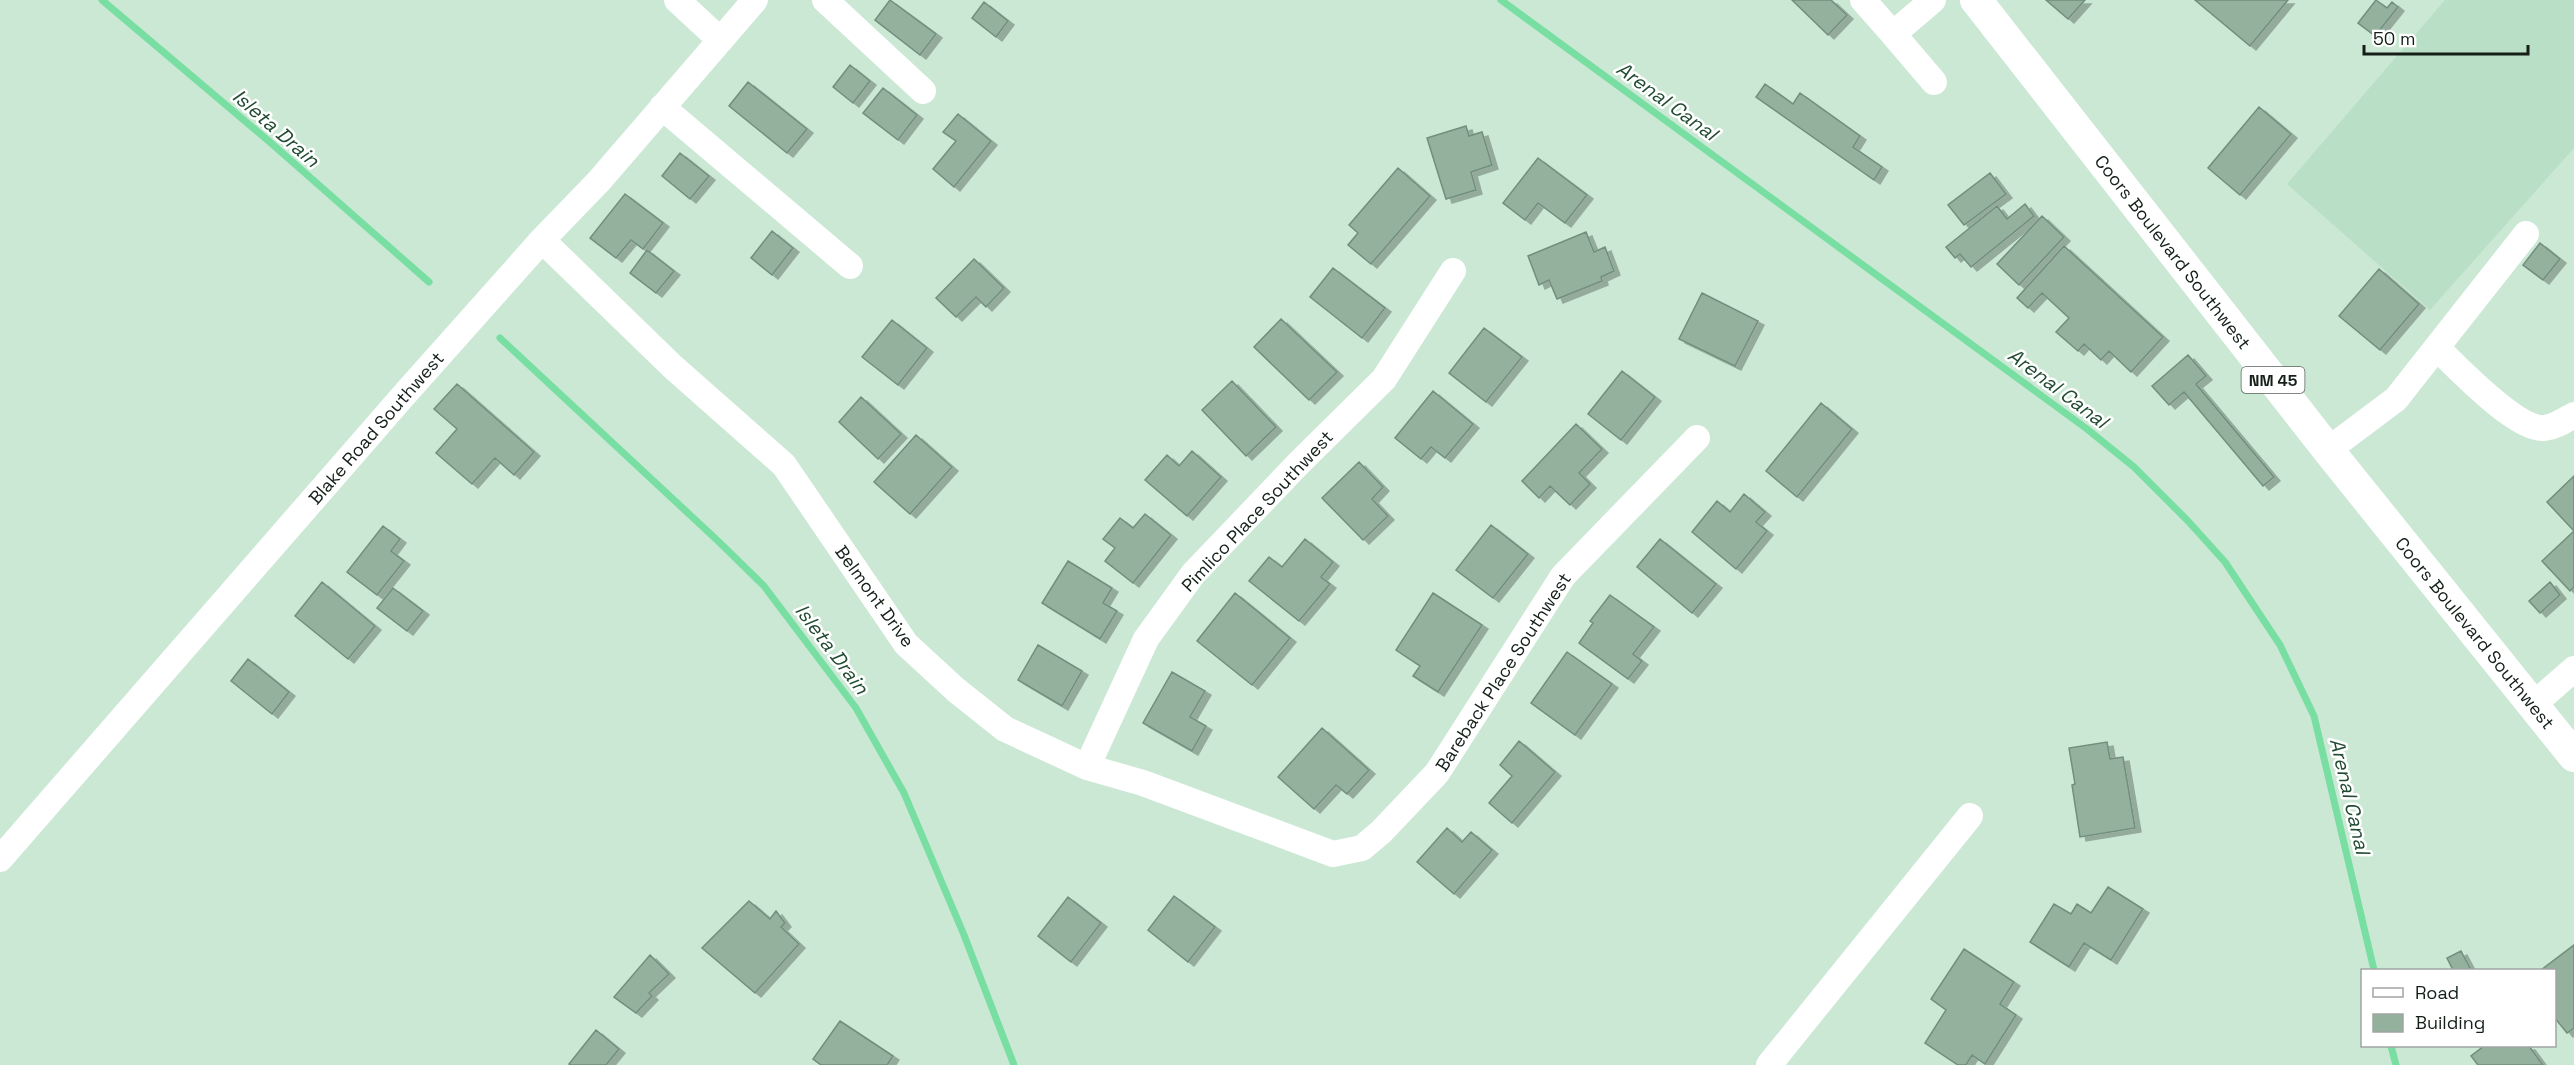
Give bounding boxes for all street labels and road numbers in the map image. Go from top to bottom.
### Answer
street label: Coors Boulevard Southwest [2090,150,2256,354]
street label: Blake Road Southwest [303,347,449,509]
road number: NM 45 [2242,367,2304,393]
street label: Pimlico Place Southwest [1176,426,1338,596]
street label: Coors Boulevard Southwest [2390,532,2560,734]
street label: Belmont Drive [830,541,920,651]
street label: Bareback Place Southwest [1430,568,1576,776]

